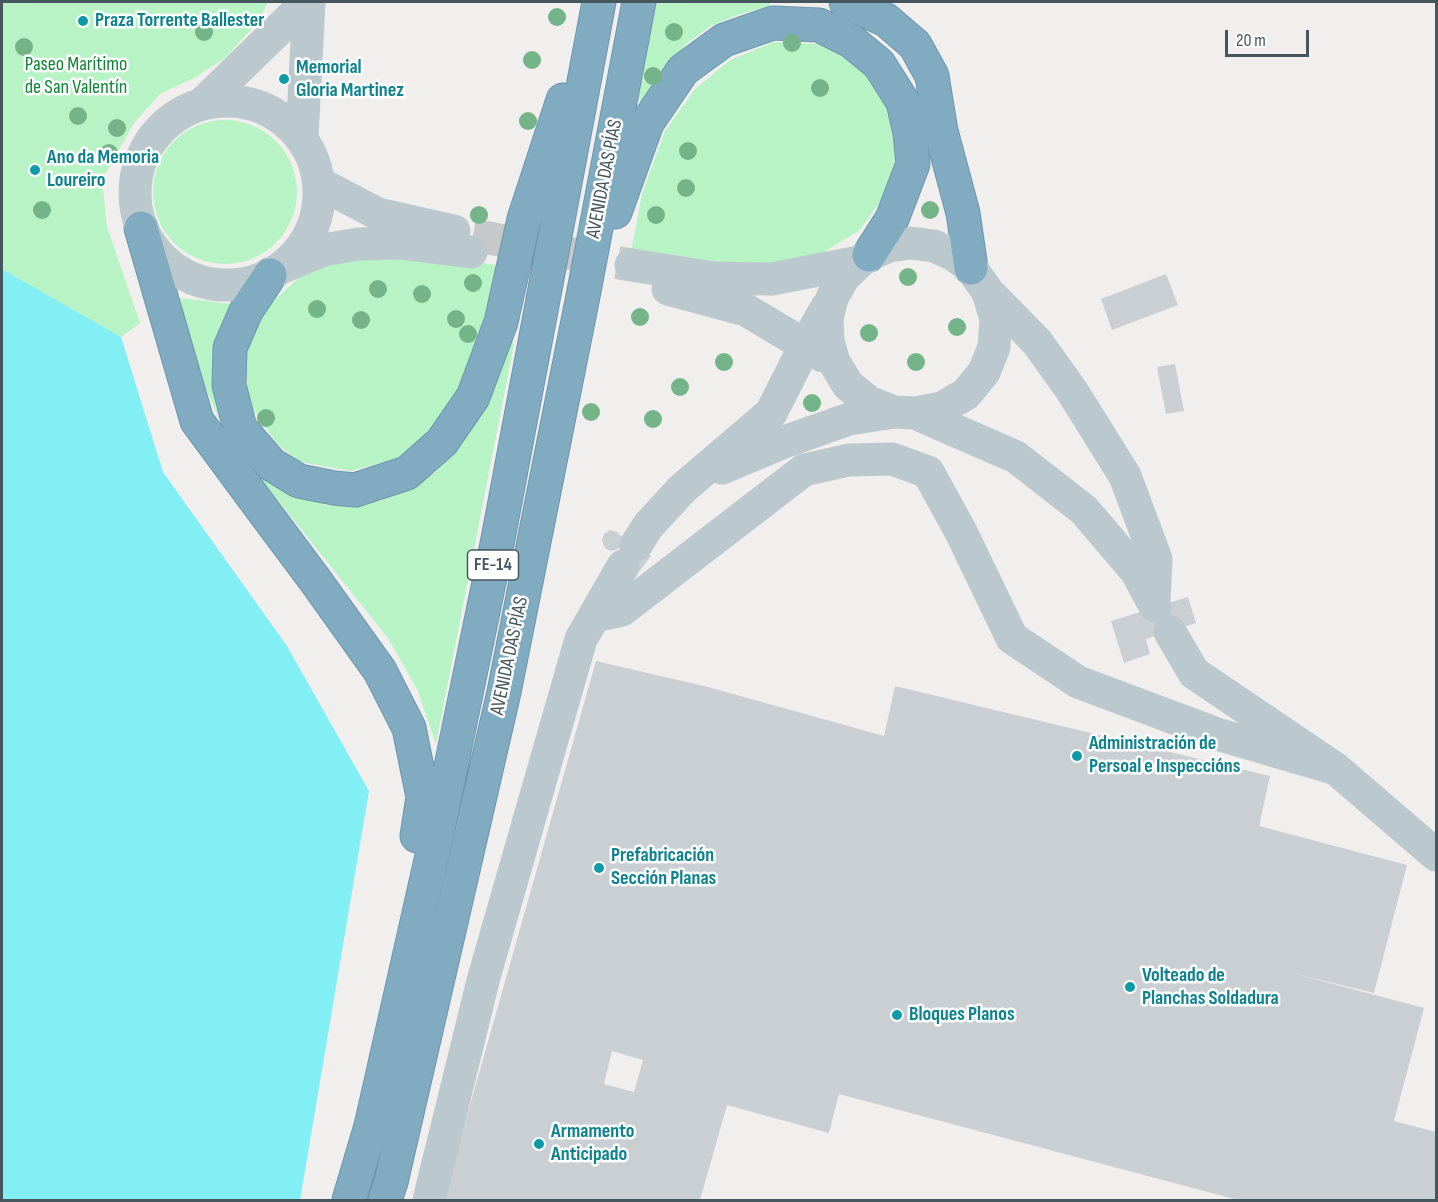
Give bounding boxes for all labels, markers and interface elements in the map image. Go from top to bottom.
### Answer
place label: Praza Torrente Ballester [95,9,264,33]
marker: Praza Torrente Ballester [76,14,90,28]
scale bar [1228,18,1312,56]
text: 20 m [1236,30,1266,51]
park label: Paseo Marítimo de San Valentín [25,53,127,100]
place label: Memorial Gloria Martinez [296,56,404,103]
marker: Memorial Gloria Martinez [277,72,291,86]
street label: AVENIDA DAS PÍAS [582,118,628,240]
place label: Ano da Memoria Loureiro [47,146,159,193]
marker: Ano da Memoria Loureiro [28,163,42,177]
road number: FE-14 [468,550,518,580]
street label: AVENIDA DAS PÍAS [486,595,534,717]
place label: Administración de Persoal e Inspeccións [1089,732,1240,779]
marker: Administración de Persoal e Inspeccións [1070,749,1084,763]
place label: Prefabricación Sección Planas [611,844,716,891]
marker: Prefabricación Sección Planas [592,861,606,875]
place label: Volteado de Planchas Soldadura [1142,964,1279,1011]
marker: Volteado de Planchas Soldadura [1123,980,1137,994]
place label: Bloques Planos [909,1003,1015,1027]
marker: Bloques Planos [890,1008,904,1022]
place label: Armamento Anticipado [551,1120,634,1167]
marker: Armamento Anticipado [532,1137,546,1151]

